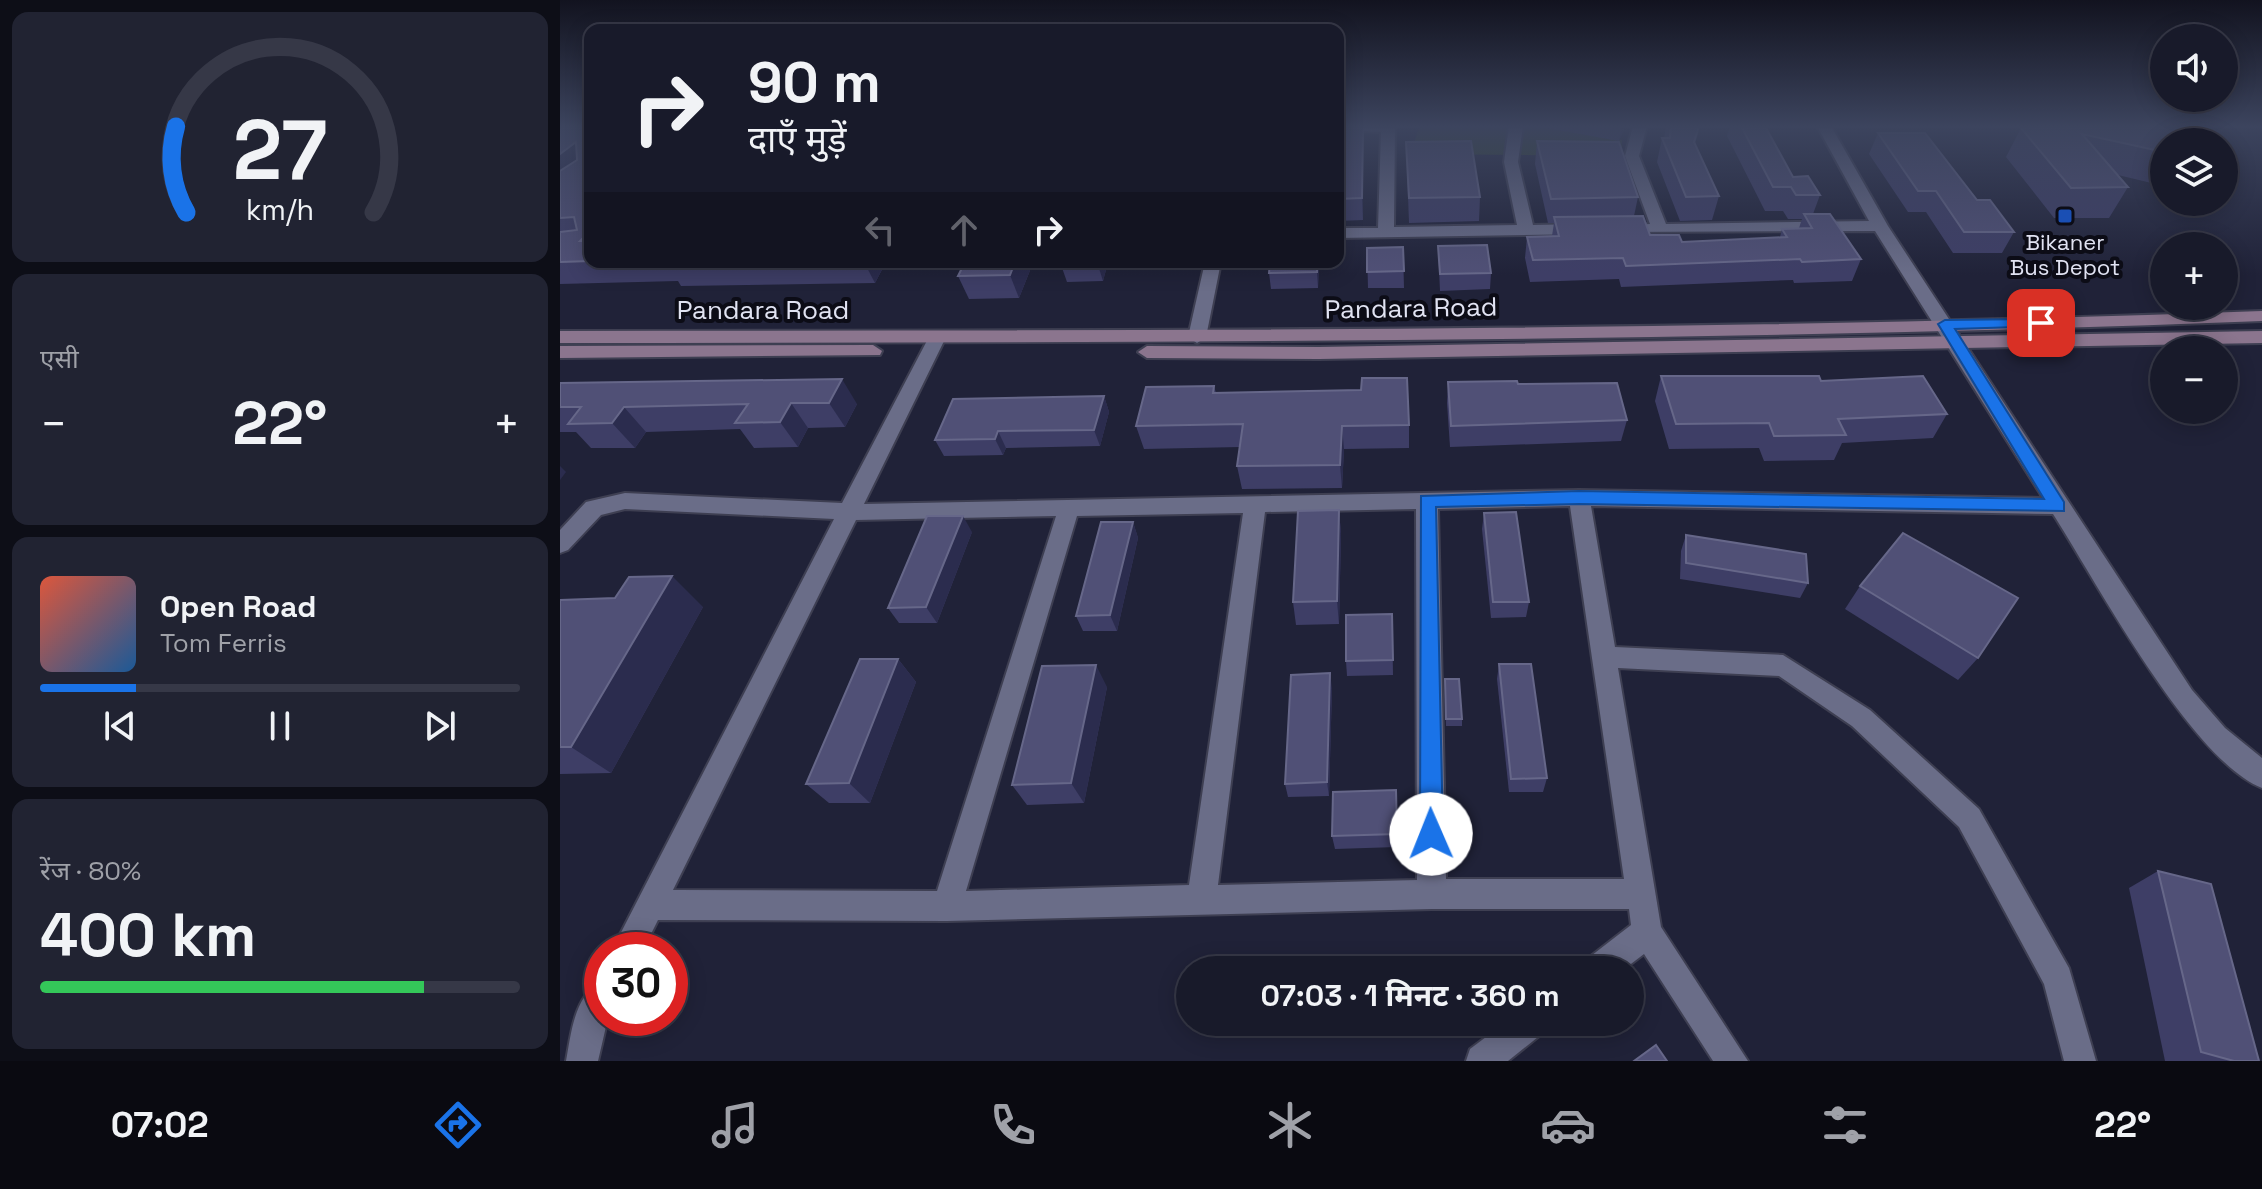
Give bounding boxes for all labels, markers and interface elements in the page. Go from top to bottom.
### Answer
map controls [2150,24,2238,424]
button: sound [2150,24,2238,112]
text: 90 m [748,47,881,118]
icon: right [616,56,720,160]
text: 27 [233,97,327,203]
text: दाएँ मुड़ें [748,117,846,163]
button: layers [2150,128,2238,216]
text: km/h [246,192,314,228]
marker: Bikaner Bus Depot [2056,207,2074,225]
icon: left [858,208,902,252]
icon: ahead [942,208,986,252]
icon: right [1026,208,1070,252]
place label: Bikaner Bus Depot [2010,228,2120,281]
button: + [2150,232,2238,320]
street label: Pandara Road [1324,289,1498,327]
pin [2007,289,2075,357]
street label: Pandara Road [677,293,849,327]
icon: arrive [2019,301,2063,345]
button: − [2150,336,2238,424]
text: एसी [40,342,79,376]
text: 22° [233,385,327,462]
text: − [40,396,67,452]
text: + [493,396,520,452]
text: Open Road [160,587,316,626]
text: Tom Ferris [160,626,287,660]
icon: previous [98,704,142,748]
icon: pause [258,704,302,748]
icon: next [418,704,462,748]
position arrow [1389,792,1473,876]
text: रेंज · 80% [40,854,141,888]
text: 400 km [40,897,256,974]
speed limit sign: 30 [584,932,688,1036]
text: 07:03 · 1 मिनट · 360 m [1260,976,1560,1015]
icon: directions [430,1097,486,1153]
icon: music [707,1097,763,1153]
icon: phone [985,1097,1041,1153]
icon: climate [1262,1097,1318,1153]
icon: car [1540,1097,1596,1153]
icon: filters [1817,1097,1873,1153]
text: 07:02 [111,1102,209,1148]
text: 22° [2094,1102,2151,1148]

